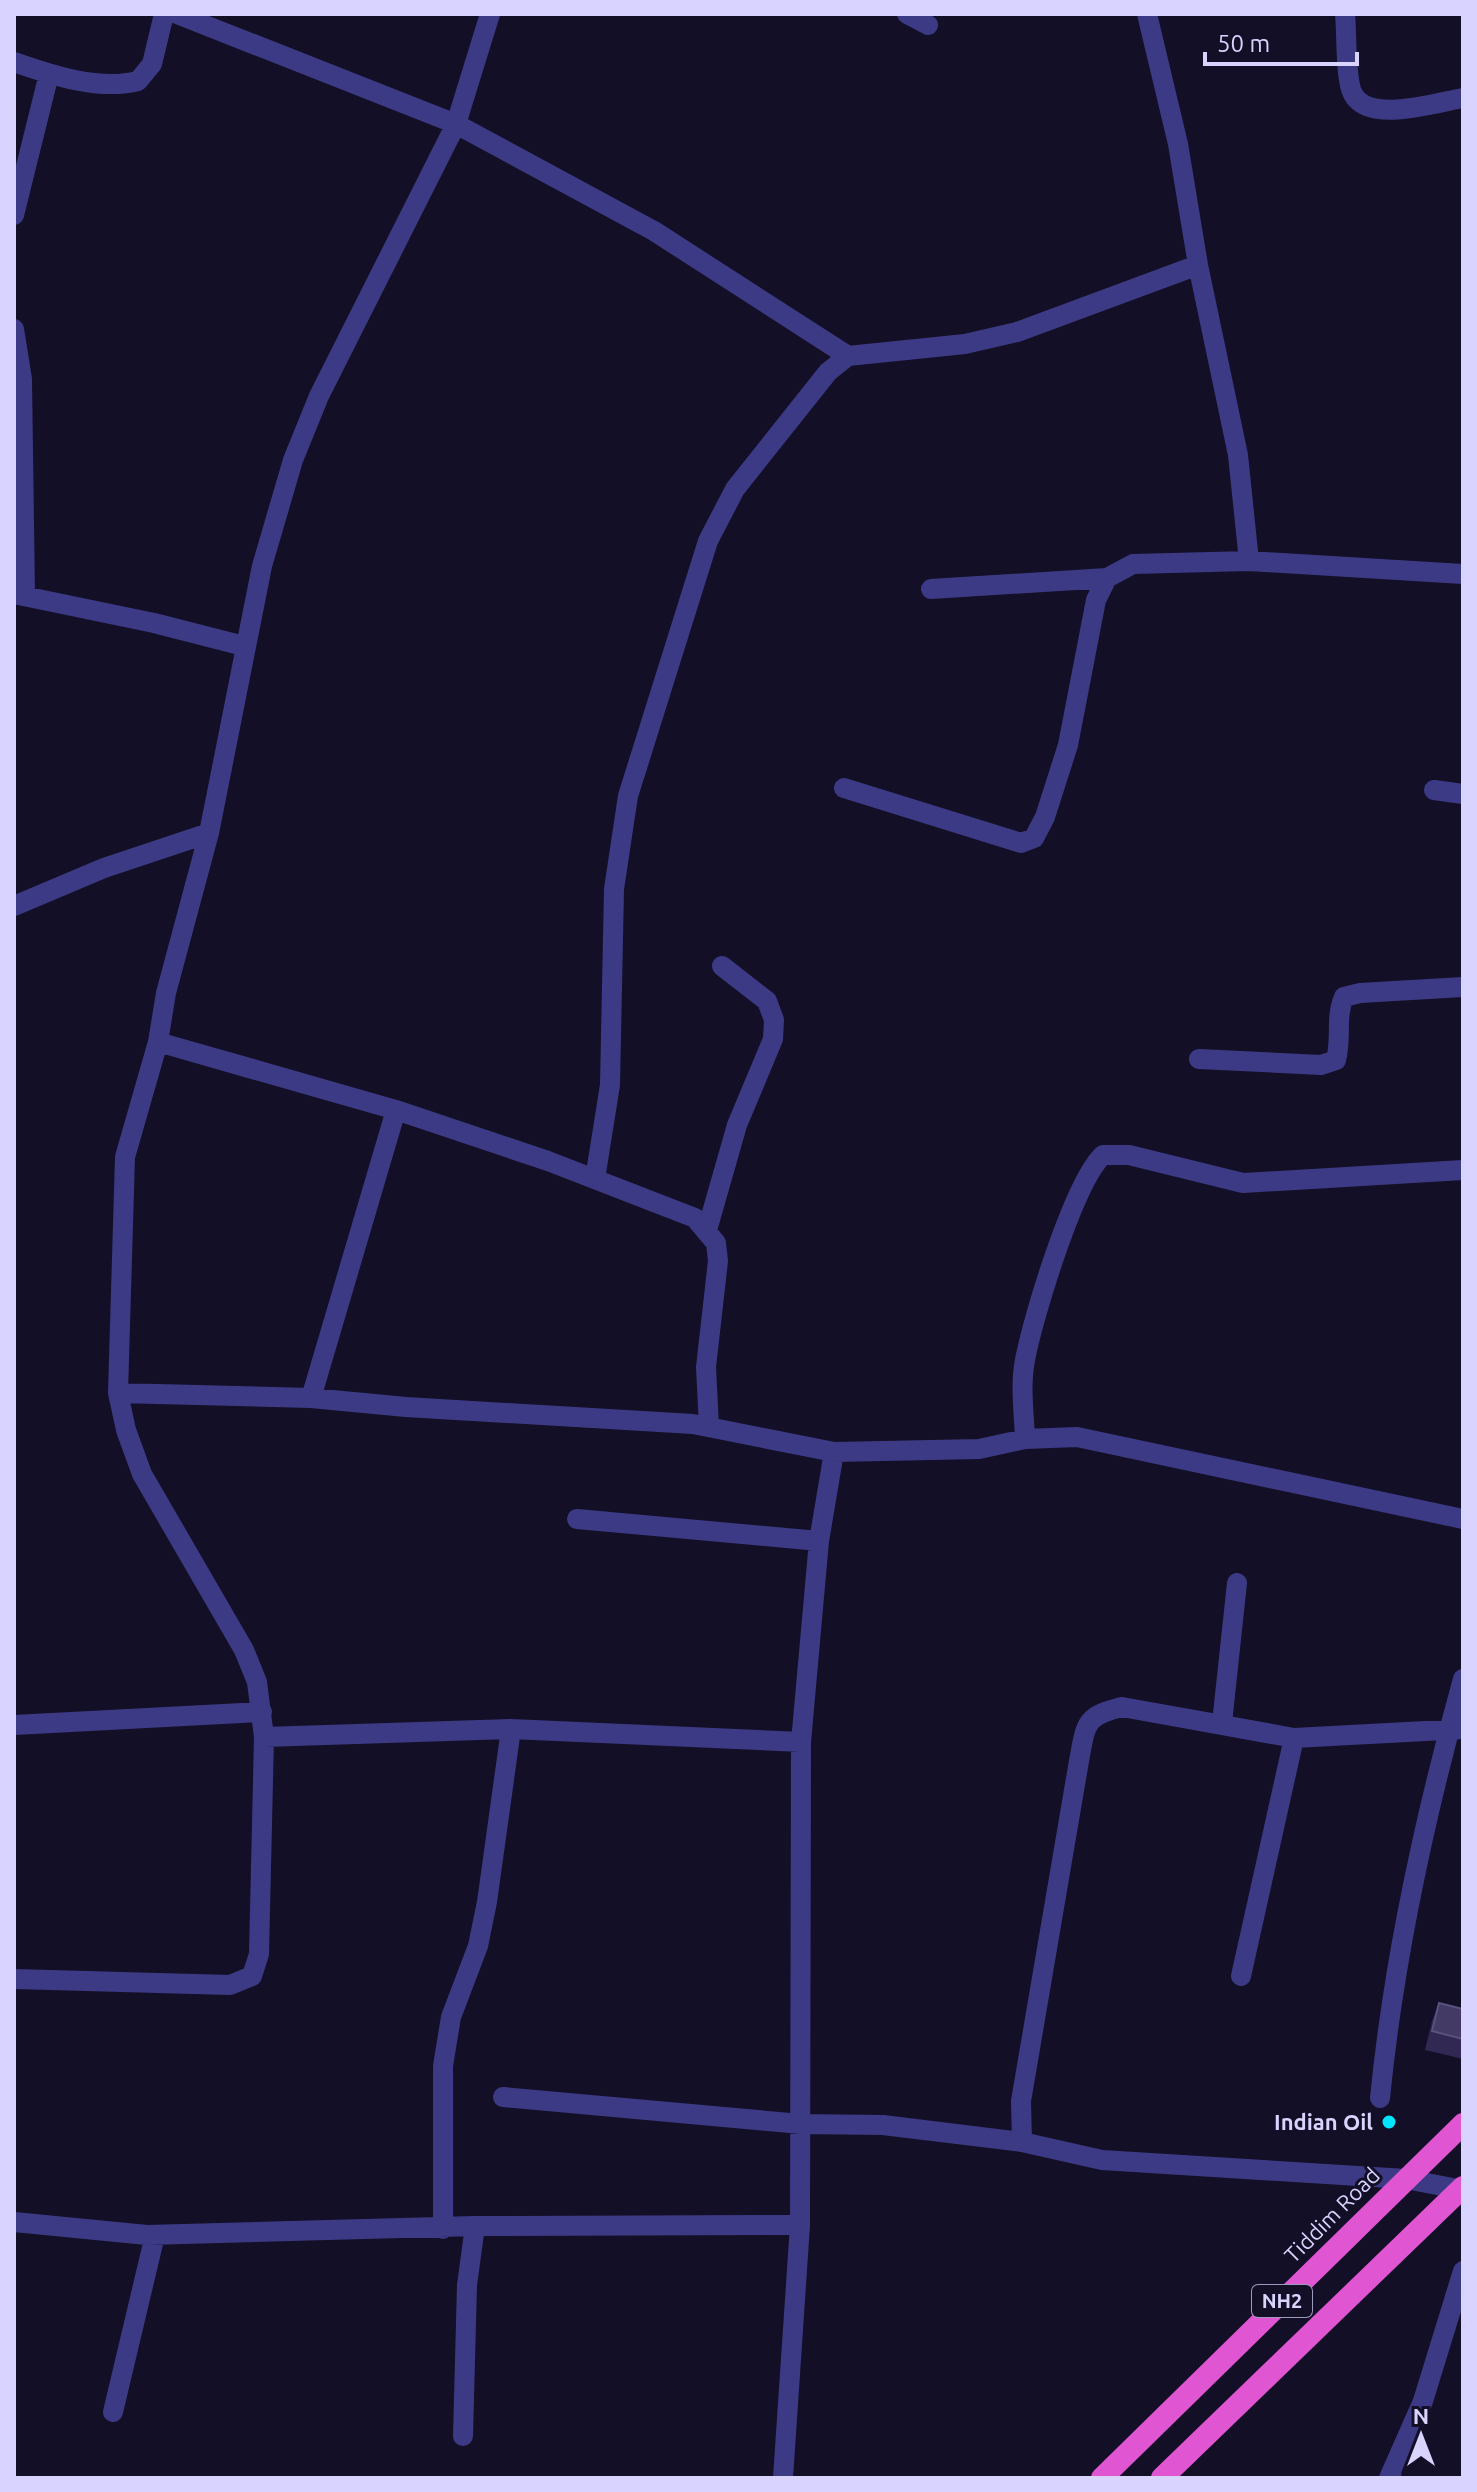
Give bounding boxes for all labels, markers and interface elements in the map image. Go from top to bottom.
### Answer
scale bar [1205,16,1357,66]
text: 50 m [1217,30,1270,57]
place label: Indian Oil [1274,2109,1373,2134]
marker: Indian Oil [1380,2113,1398,2131]
street label: Tiddim Road [1279,2162,1384,2267]
road number: NH2 [1252,2285,1312,2317]
north arrow [1381,2396,1461,2476]
text: N [1413,2403,1429,2428]

